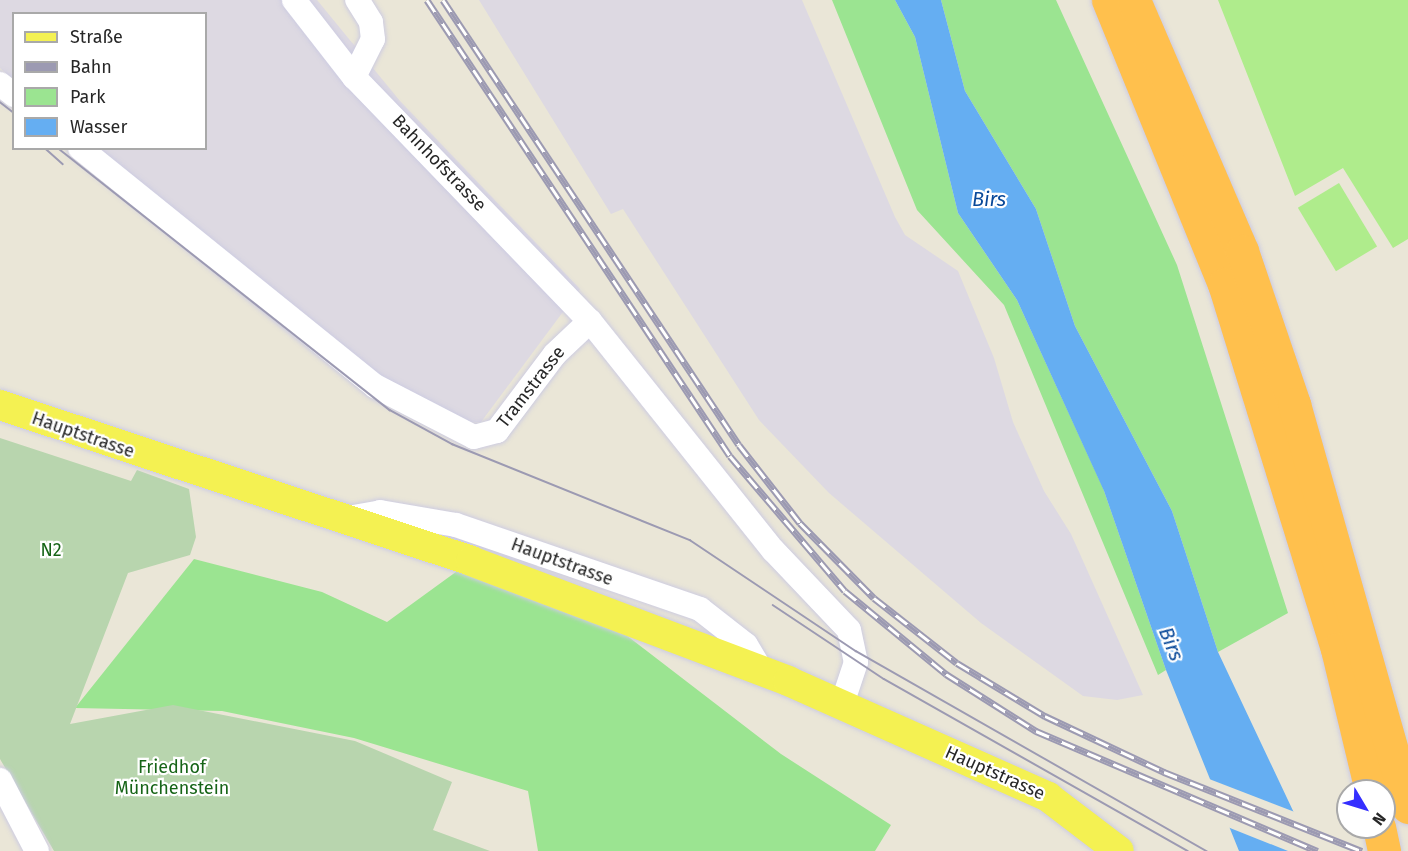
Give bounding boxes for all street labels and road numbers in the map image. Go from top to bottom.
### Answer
street label: Bahnhofstrasse [387,110,491,216]
street label: Tramstrasse [492,342,570,432]
street label: Hauptstrasse [29,407,137,463]
street label: Hauptstrasse [508,534,616,590]
street label: Hauptstrasse [942,741,1048,805]

